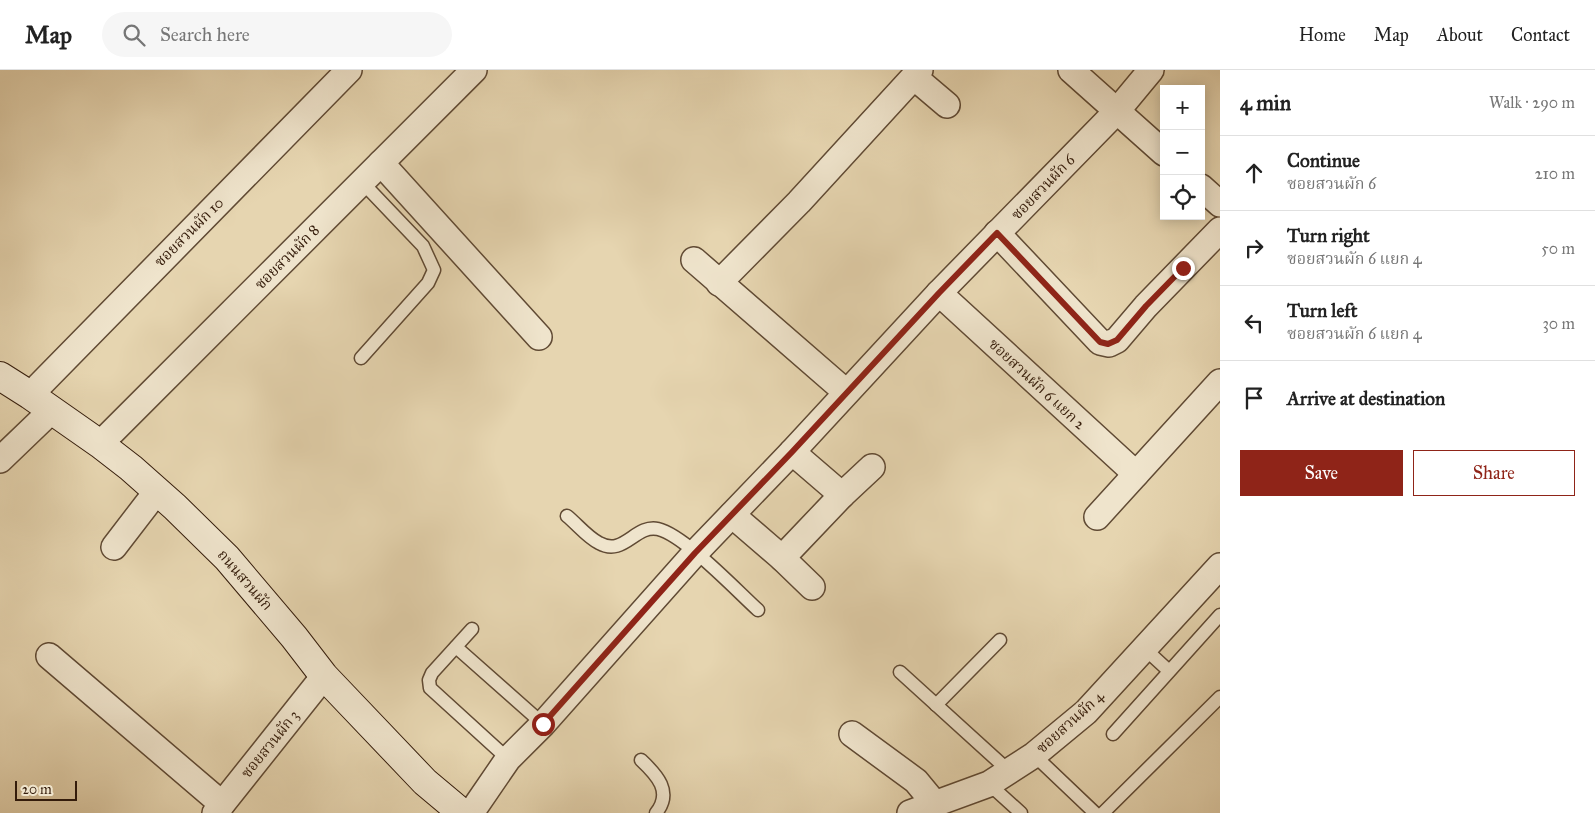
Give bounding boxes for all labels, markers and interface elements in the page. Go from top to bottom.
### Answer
search box [102,12,452,57]
text: Map [25,20,72,50]
icon: search [120,21,148,49]
text: Search here [160,23,250,46]
text: Home [1299,24,1346,46]
text: Map [1374,24,1409,46]
text: About [1437,24,1483,46]
text: Contact [1511,24,1570,46]
map controls [1160,85,1205,220]
button: + [1160,85,1205,130]
text: 4 min [1240,90,1291,116]
text: Walk · 290 m [1489,93,1575,112]
button: − [1160,130,1205,175]
text: Continue [1287,149,1360,172]
street label: ซอยสวนผัก 6 [1007,150,1079,223]
icon: ahead [1240,159,1268,187]
text: 210 m [1535,164,1575,183]
text: ซอยสวนผัก 6 [1287,174,1376,193]
button: locate [1160,175,1205,220]
street label: ซอยสวนผัก 10 [151,194,227,270]
street label: ซอยสวนผัก 8 [251,221,323,293]
text: Turn right [1287,224,1370,247]
icon: right [1240,234,1268,262]
text: 50 m [1541,239,1575,258]
text: ซอยสวนผัก 6 แยก 4 [1287,249,1422,268]
route end [1172,257,1195,280]
text: Turn left [1287,299,1357,322]
icon: left [1240,309,1268,337]
text: 30 m [1542,314,1575,333]
text: ซอยสวนผัก 6 แยก 4 [1287,324,1422,343]
street label: ซอยสวนผัก 6 แยก 2 [985,335,1089,434]
icon: arrive [1240,384,1268,412]
text: Arrive at destination [1287,387,1445,410]
button: Save [1240,450,1403,496]
button: Share [1413,450,1575,496]
street label: ถนนสวนผัก [214,546,276,614]
street label: ซอยสวนผัก 4 [1033,687,1108,757]
street label: ซอยสวนผัก 3 [237,707,303,781]
route start [532,713,555,736]
scale bar [15,778,78,801]
text: 20 m [22,781,52,798]

